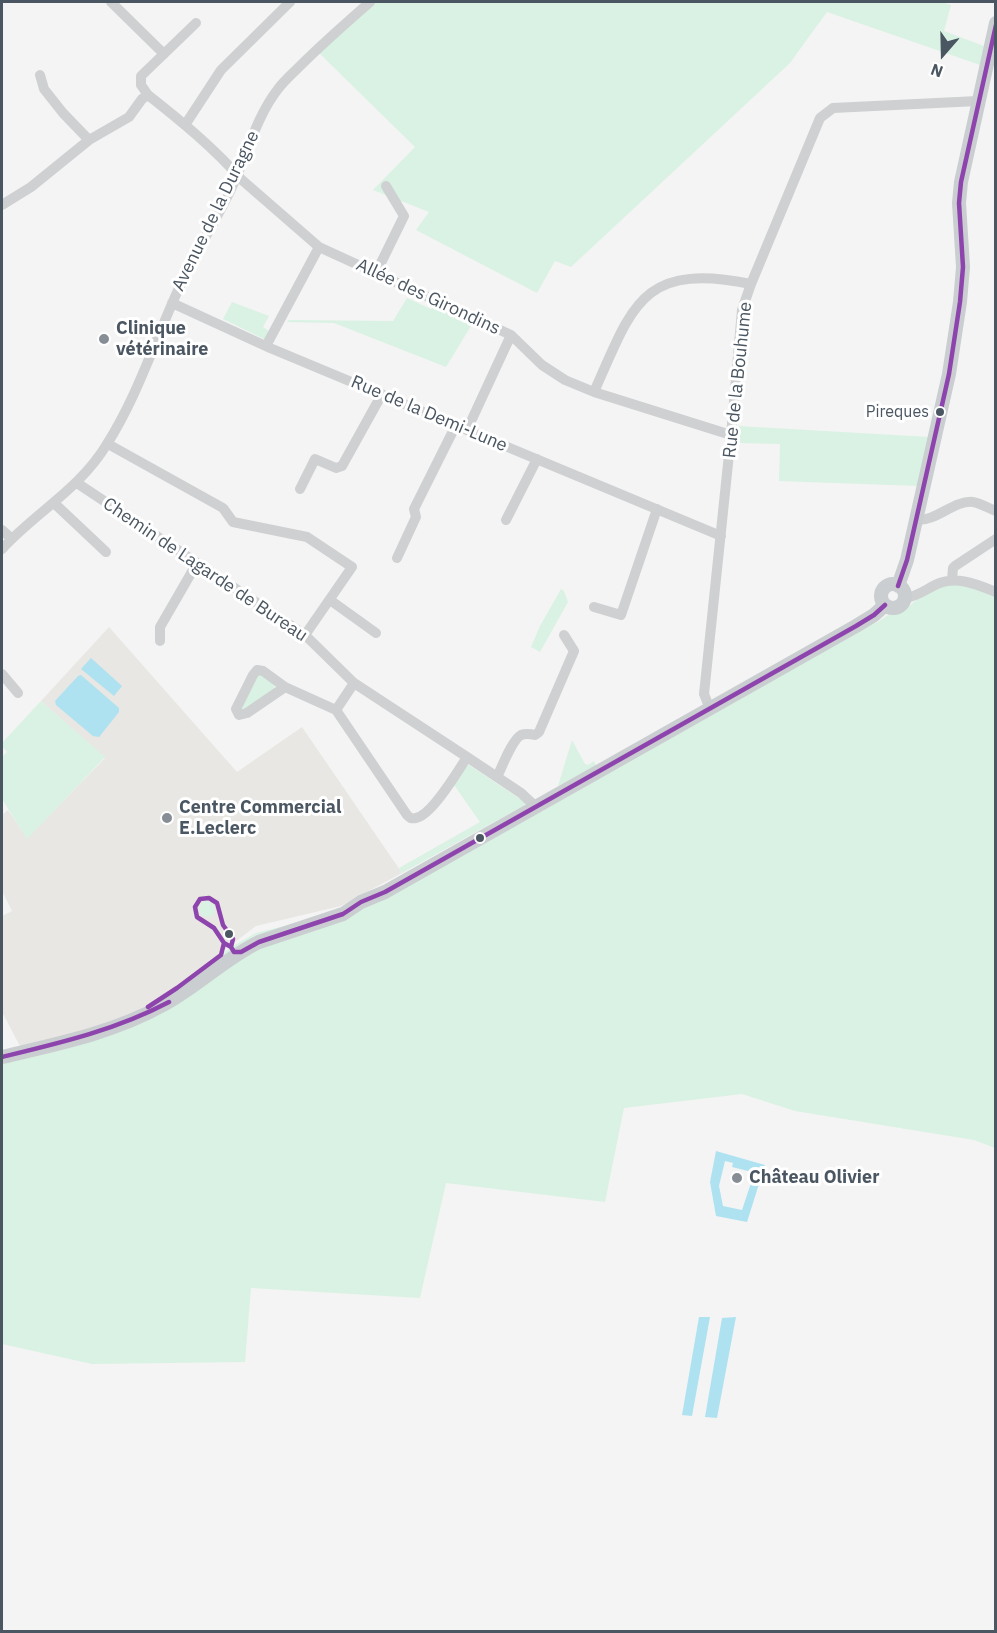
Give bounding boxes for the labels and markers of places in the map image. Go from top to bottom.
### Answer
place label: Clinique vétérinaire [116,318,208,360]
marker: Clinique vétérinaire [97,332,111,346]
place label: Pireques [866,402,929,422]
marker: Pireques [934,406,946,418]
place label: Centre Commercial E.Leclerc [179,797,342,840]
marker: Centre Commercial E.Leclerc [160,811,174,825]
unlabelled marker [474,832,486,844]
unlabelled marker [223,928,235,940]
place label: Château Olivier [749,1167,879,1189]
marker: Château Olivier [730,1171,744,1185]

